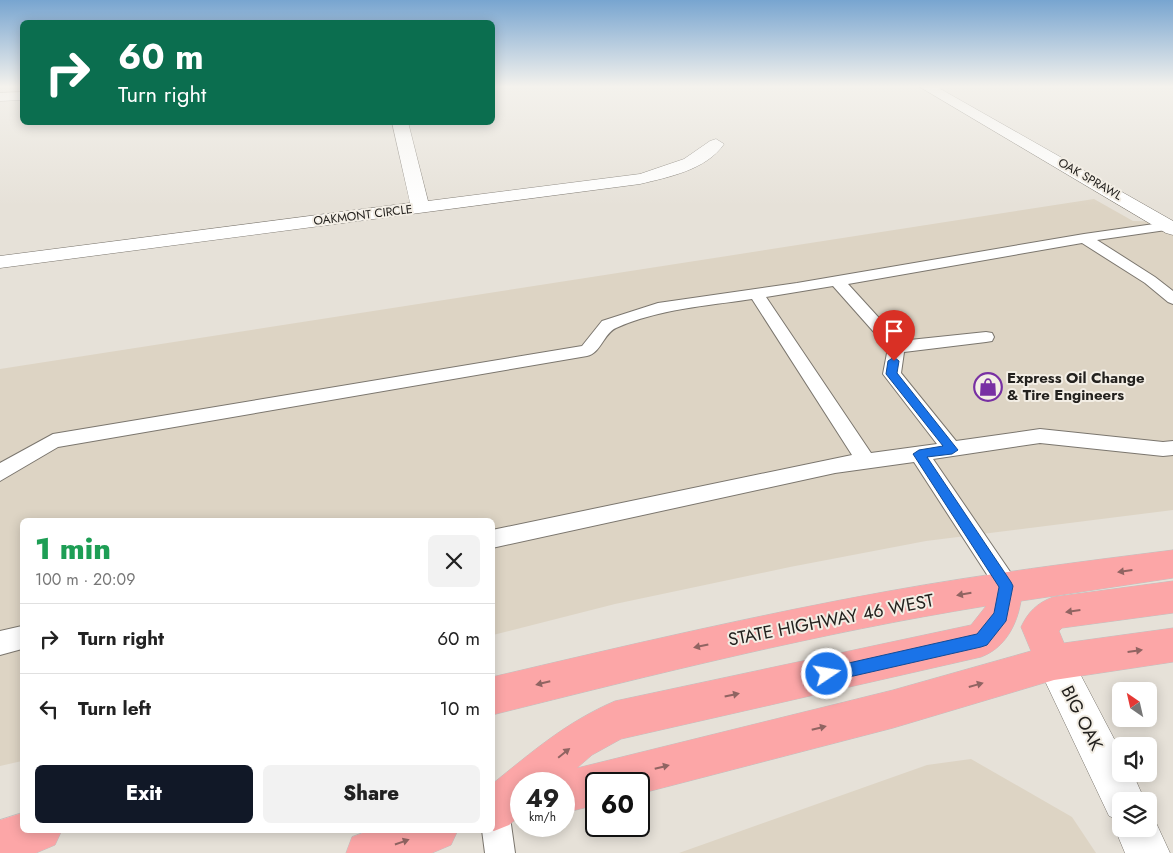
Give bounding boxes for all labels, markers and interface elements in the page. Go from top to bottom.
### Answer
text: 60 m [118,32,204,82]
icon: right [35,40,100,105]
text: Turn right [118,78,206,110]
street label: OAK SPRAWL [1055,153,1126,205]
street label: OAKMONT CIRCLE [312,200,414,230]
pin [873,310,915,361]
icon: arrive [880,317,908,345]
place label: Express Oil Change & Tire Engineers [1007,367,1145,406]
shop icon: Express Oil Change & Tire Engineers [973,372,1003,402]
text: 1 min [35,527,111,570]
button: close [428,535,480,587]
one-way arrow [1116,567,1132,575]
text: 100 m · 20:09 [35,568,135,591]
street label: STATE HIGHWAY 46 WEST [726,587,937,653]
one-way arrow [955,590,971,598]
one-way arrow [1064,607,1080,615]
icon: right [35,625,63,653]
text: Turn right [78,625,164,652]
text: 60 m [437,625,480,652]
one-way arrow [694,642,709,650]
one-way arrow [1127,646,1143,654]
position arrow [800,647,852,699]
one-way arrow [536,679,551,687]
one-way arrow [969,680,984,688]
street label: BIG OAK [1055,681,1110,756]
north arrow [1112,682,1158,728]
map controls [1112,682,1157,837]
one-way arrow [724,691,739,699]
icon: left [35,695,63,723]
text: Turn left [78,695,151,722]
text: 10 m [440,695,480,722]
one-way arrow [812,723,827,731]
button: sound [1112,737,1157,782]
one-way arrow [557,747,570,758]
one-way arrow [654,763,669,771]
button: Exit [35,765,253,823]
button: Share [263,765,480,823]
speed limit sign: 60 [585,772,650,837]
text: 49 [525,780,560,816]
button: layers [1112,792,1157,837]
text: km/h [529,808,556,826]
one-way arrow [394,837,409,845]

